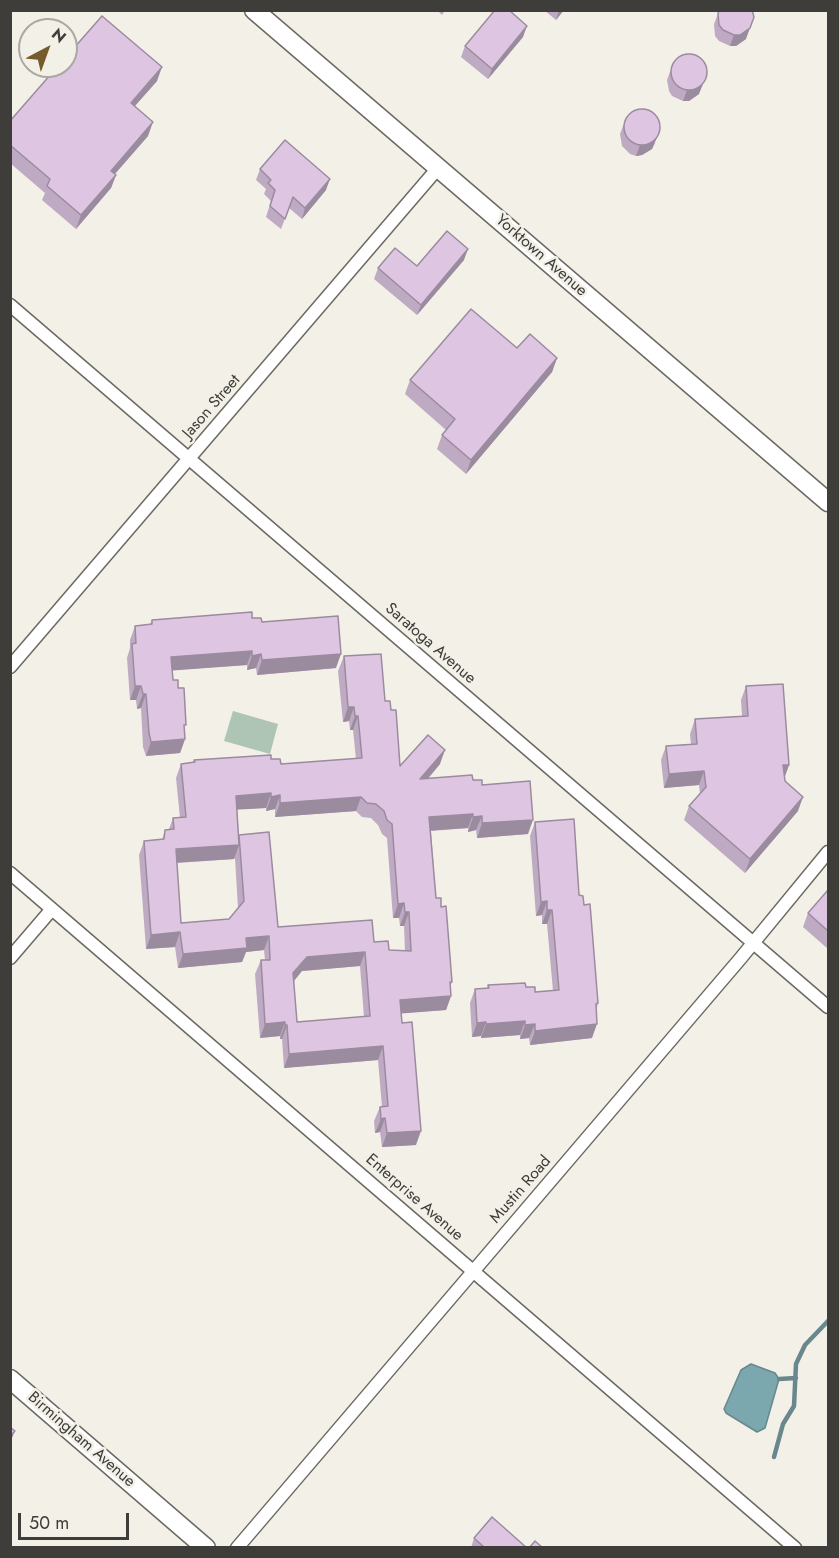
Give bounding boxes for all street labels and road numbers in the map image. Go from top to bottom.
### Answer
street label: Yorktown Avenue [491,211,591,301]
street label: Jason Street [179,371,245,443]
street label: Saratoga Avenue [381,599,479,689]
street label: Enterprise Avenue [361,1150,467,1246]
street label: Mustin Road [486,1152,556,1228]
street label: Birmingham Avenue [23,1388,139,1492]

